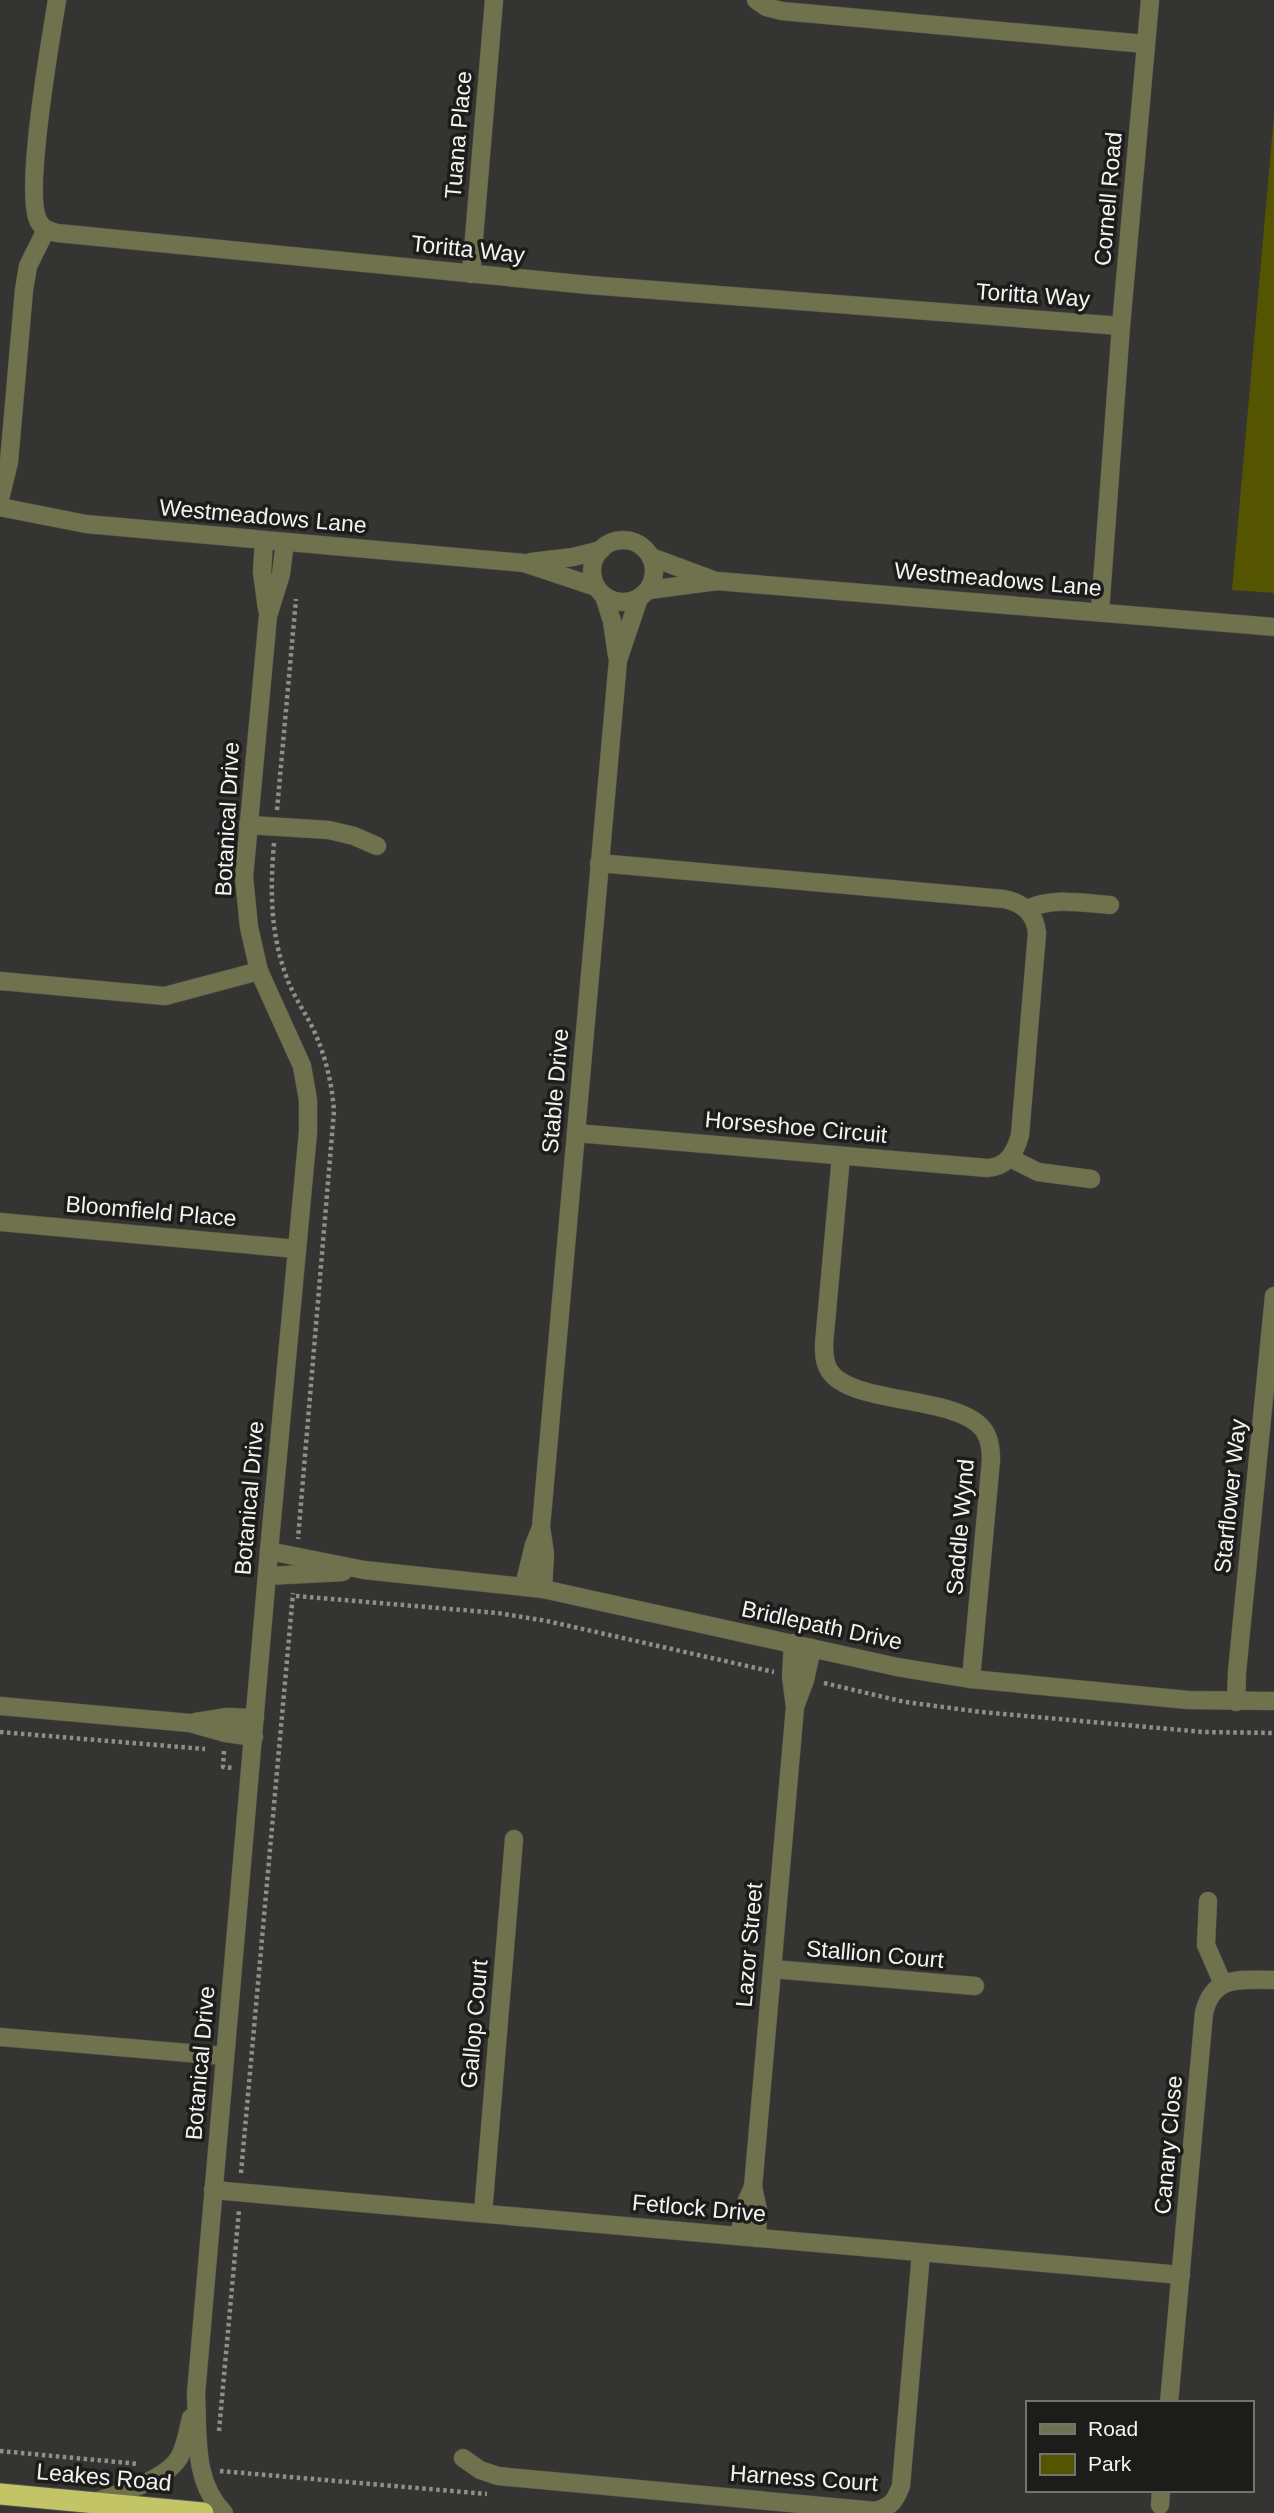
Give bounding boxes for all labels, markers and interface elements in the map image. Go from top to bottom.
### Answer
street label: Tuana Place [439,70,477,200]
street label: Cornell Road [1089,131,1127,267]
street label: Toritta Way [410,230,527,268]
street label: Toritta Way [975,278,1091,312]
street label: Westmeadows Lane [158,494,368,538]
street label: Westmeadows Lane [893,557,1103,601]
street label: Botanical Drive [210,741,244,897]
street label: Stable Drive [537,1027,573,1155]
street label: Horseshoe Circuit [704,1106,889,1148]
street label: Bloomfield Place [65,1191,237,1231]
street label: Starflower Way [1209,1417,1251,1574]
street label: Botanical Drive [229,1420,269,1576]
street label: Saddle Wynd [941,1458,979,1596]
street label: Bridlepath Drive [739,1595,905,1655]
street label: Lazor Street [731,1881,767,2009]
street label: Stallion Court [805,1935,946,1973]
street label: Gallop Court [455,1958,493,2089]
street label: Botanical Drive [180,1985,220,2141]
street label: Canary Close [1149,2074,1187,2216]
street label: Fetlock Drive [631,2189,767,2227]
legend [1026,2401,1253,2492]
text: Road [1088,2417,1138,2440]
text: Park [1088,2452,1132,2475]
street label: Leakes Road [35,2458,173,2496]
street label: Harness Court [729,2460,879,2496]

